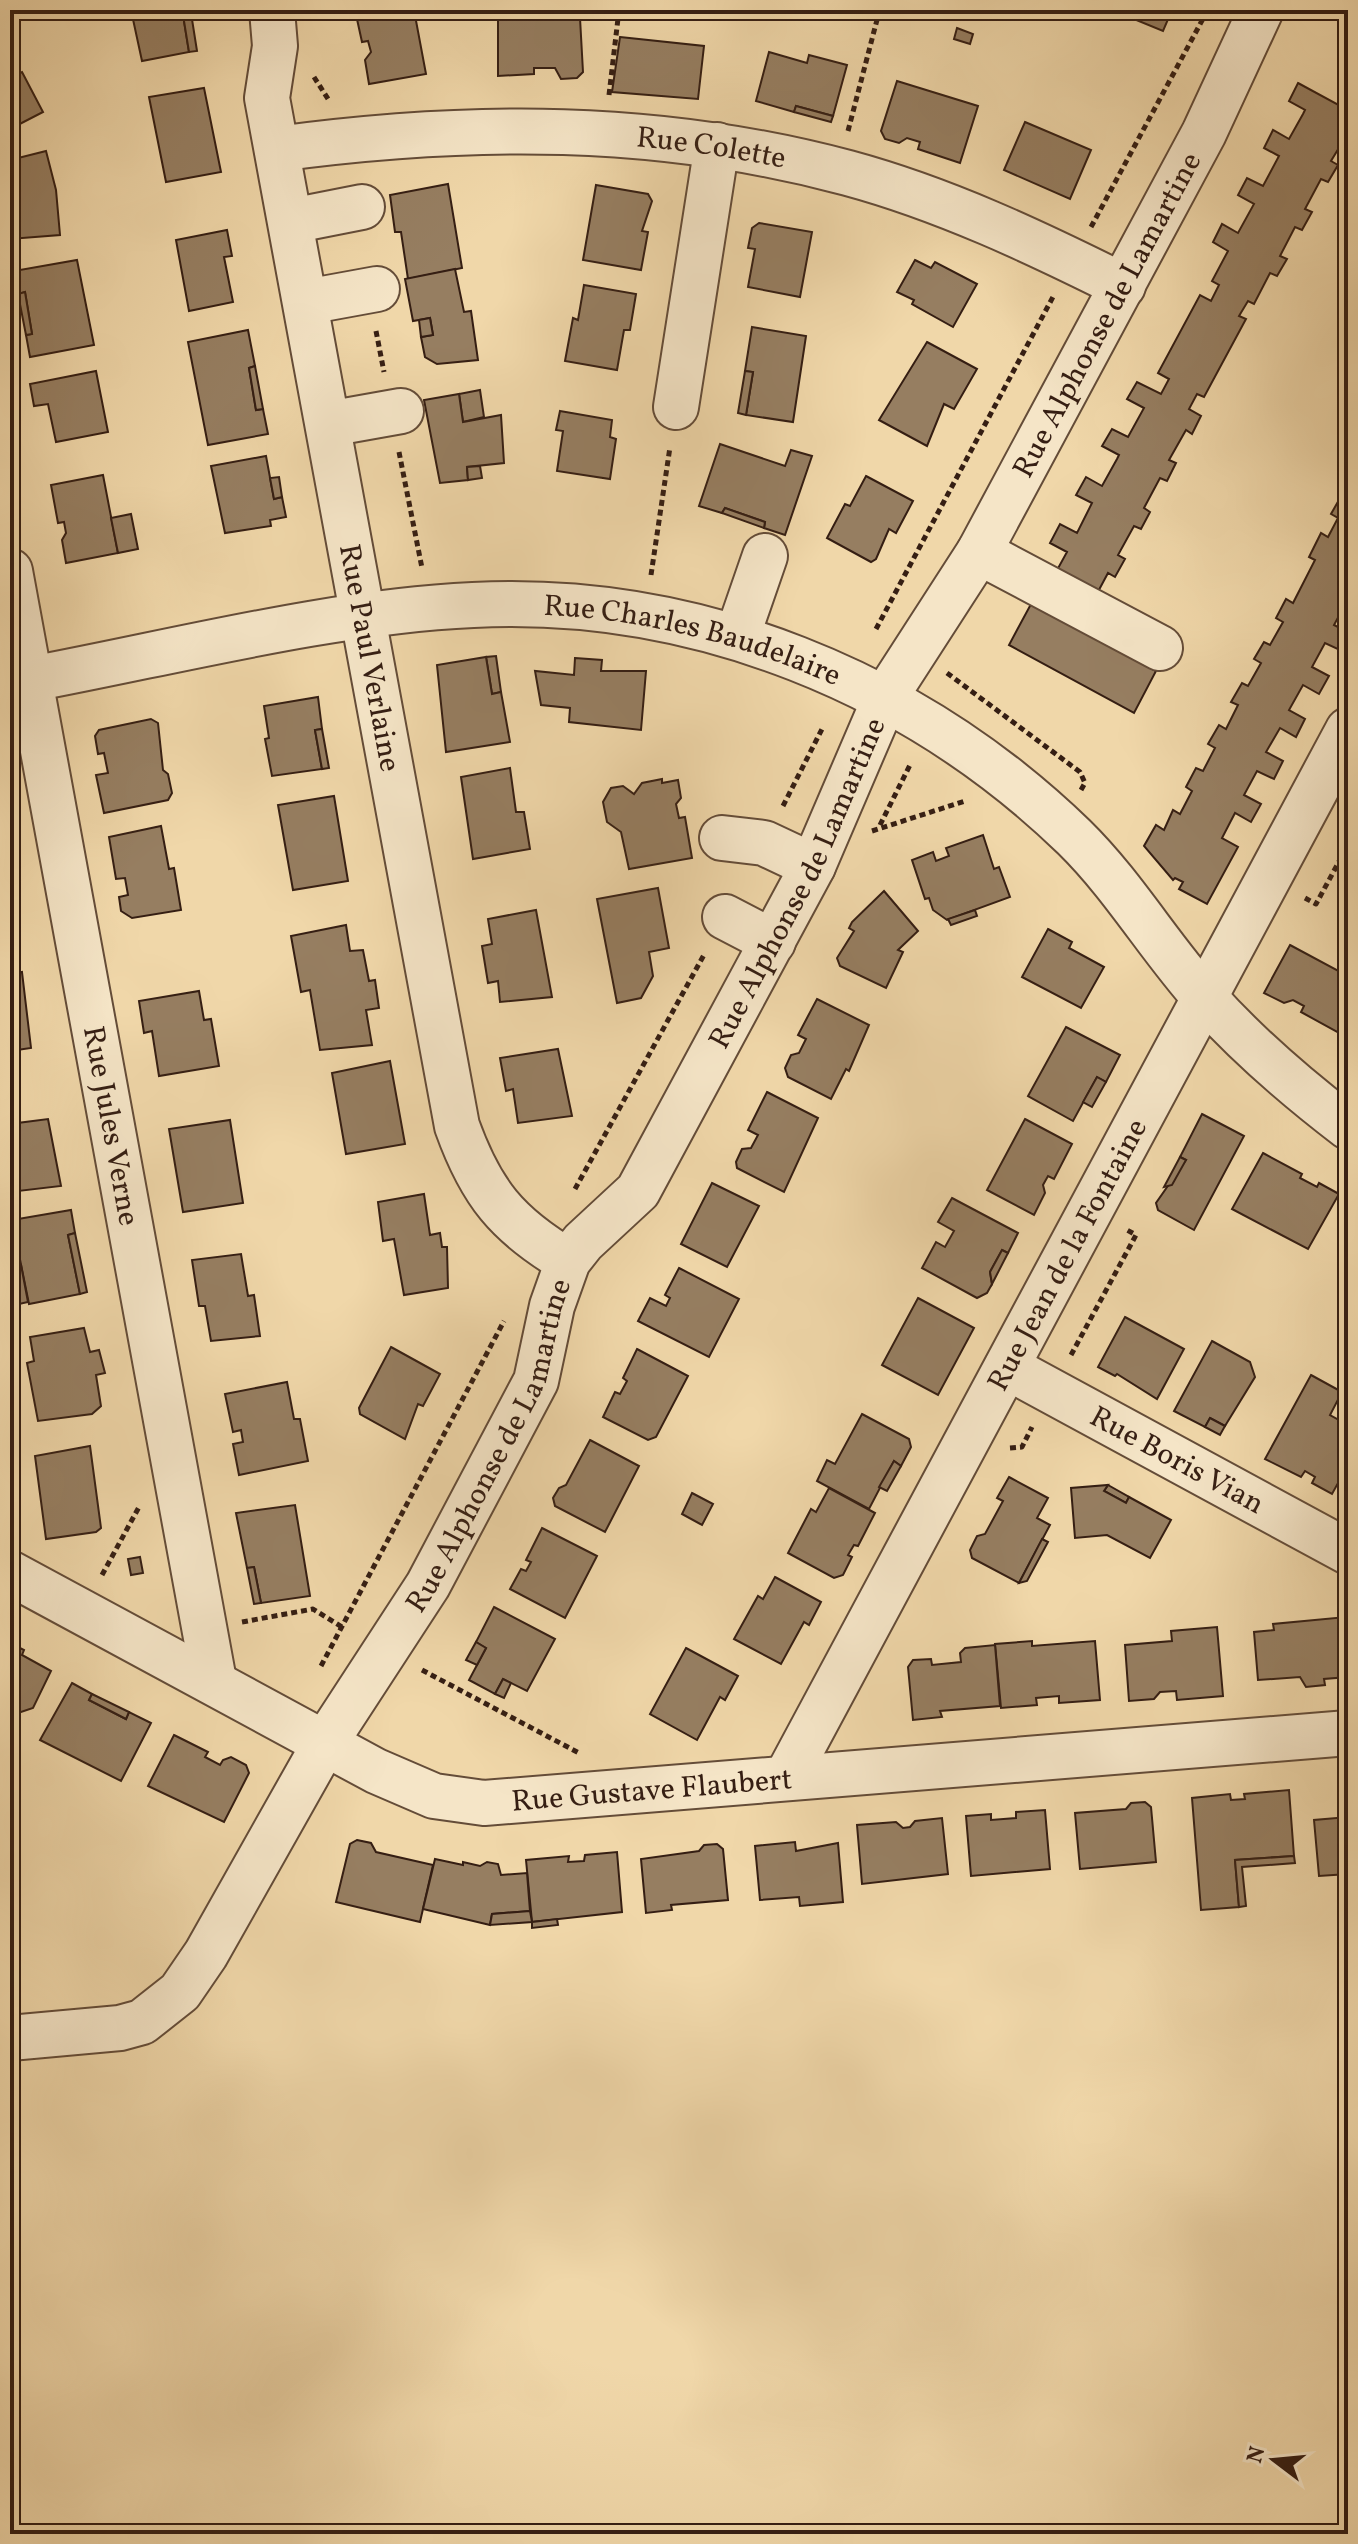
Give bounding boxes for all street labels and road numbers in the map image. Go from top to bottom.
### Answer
street label: Rue Colette [634,117,790,181]
street label: Rue Alphonse de Lamartine [1004,145,1213,486]
street label: Rue Paul Verlaine [327,541,410,775]
street label: Rue Charles Baudelaire [543,586,847,698]
street label: Rue Alphonse de Lamartine [699,712,897,1057]
street label: Rue Jules Verne [71,1023,149,1229]
street label: Rue Jean de la Fontaine [978,1112,1159,1399]
street label: Rue Alphonse de Lamartine [396,1273,583,1622]
street label: Rue Boris Vian [1082,1397,1271,1526]
street label: Rue Gustave Flaubert [510,1759,794,1824]

